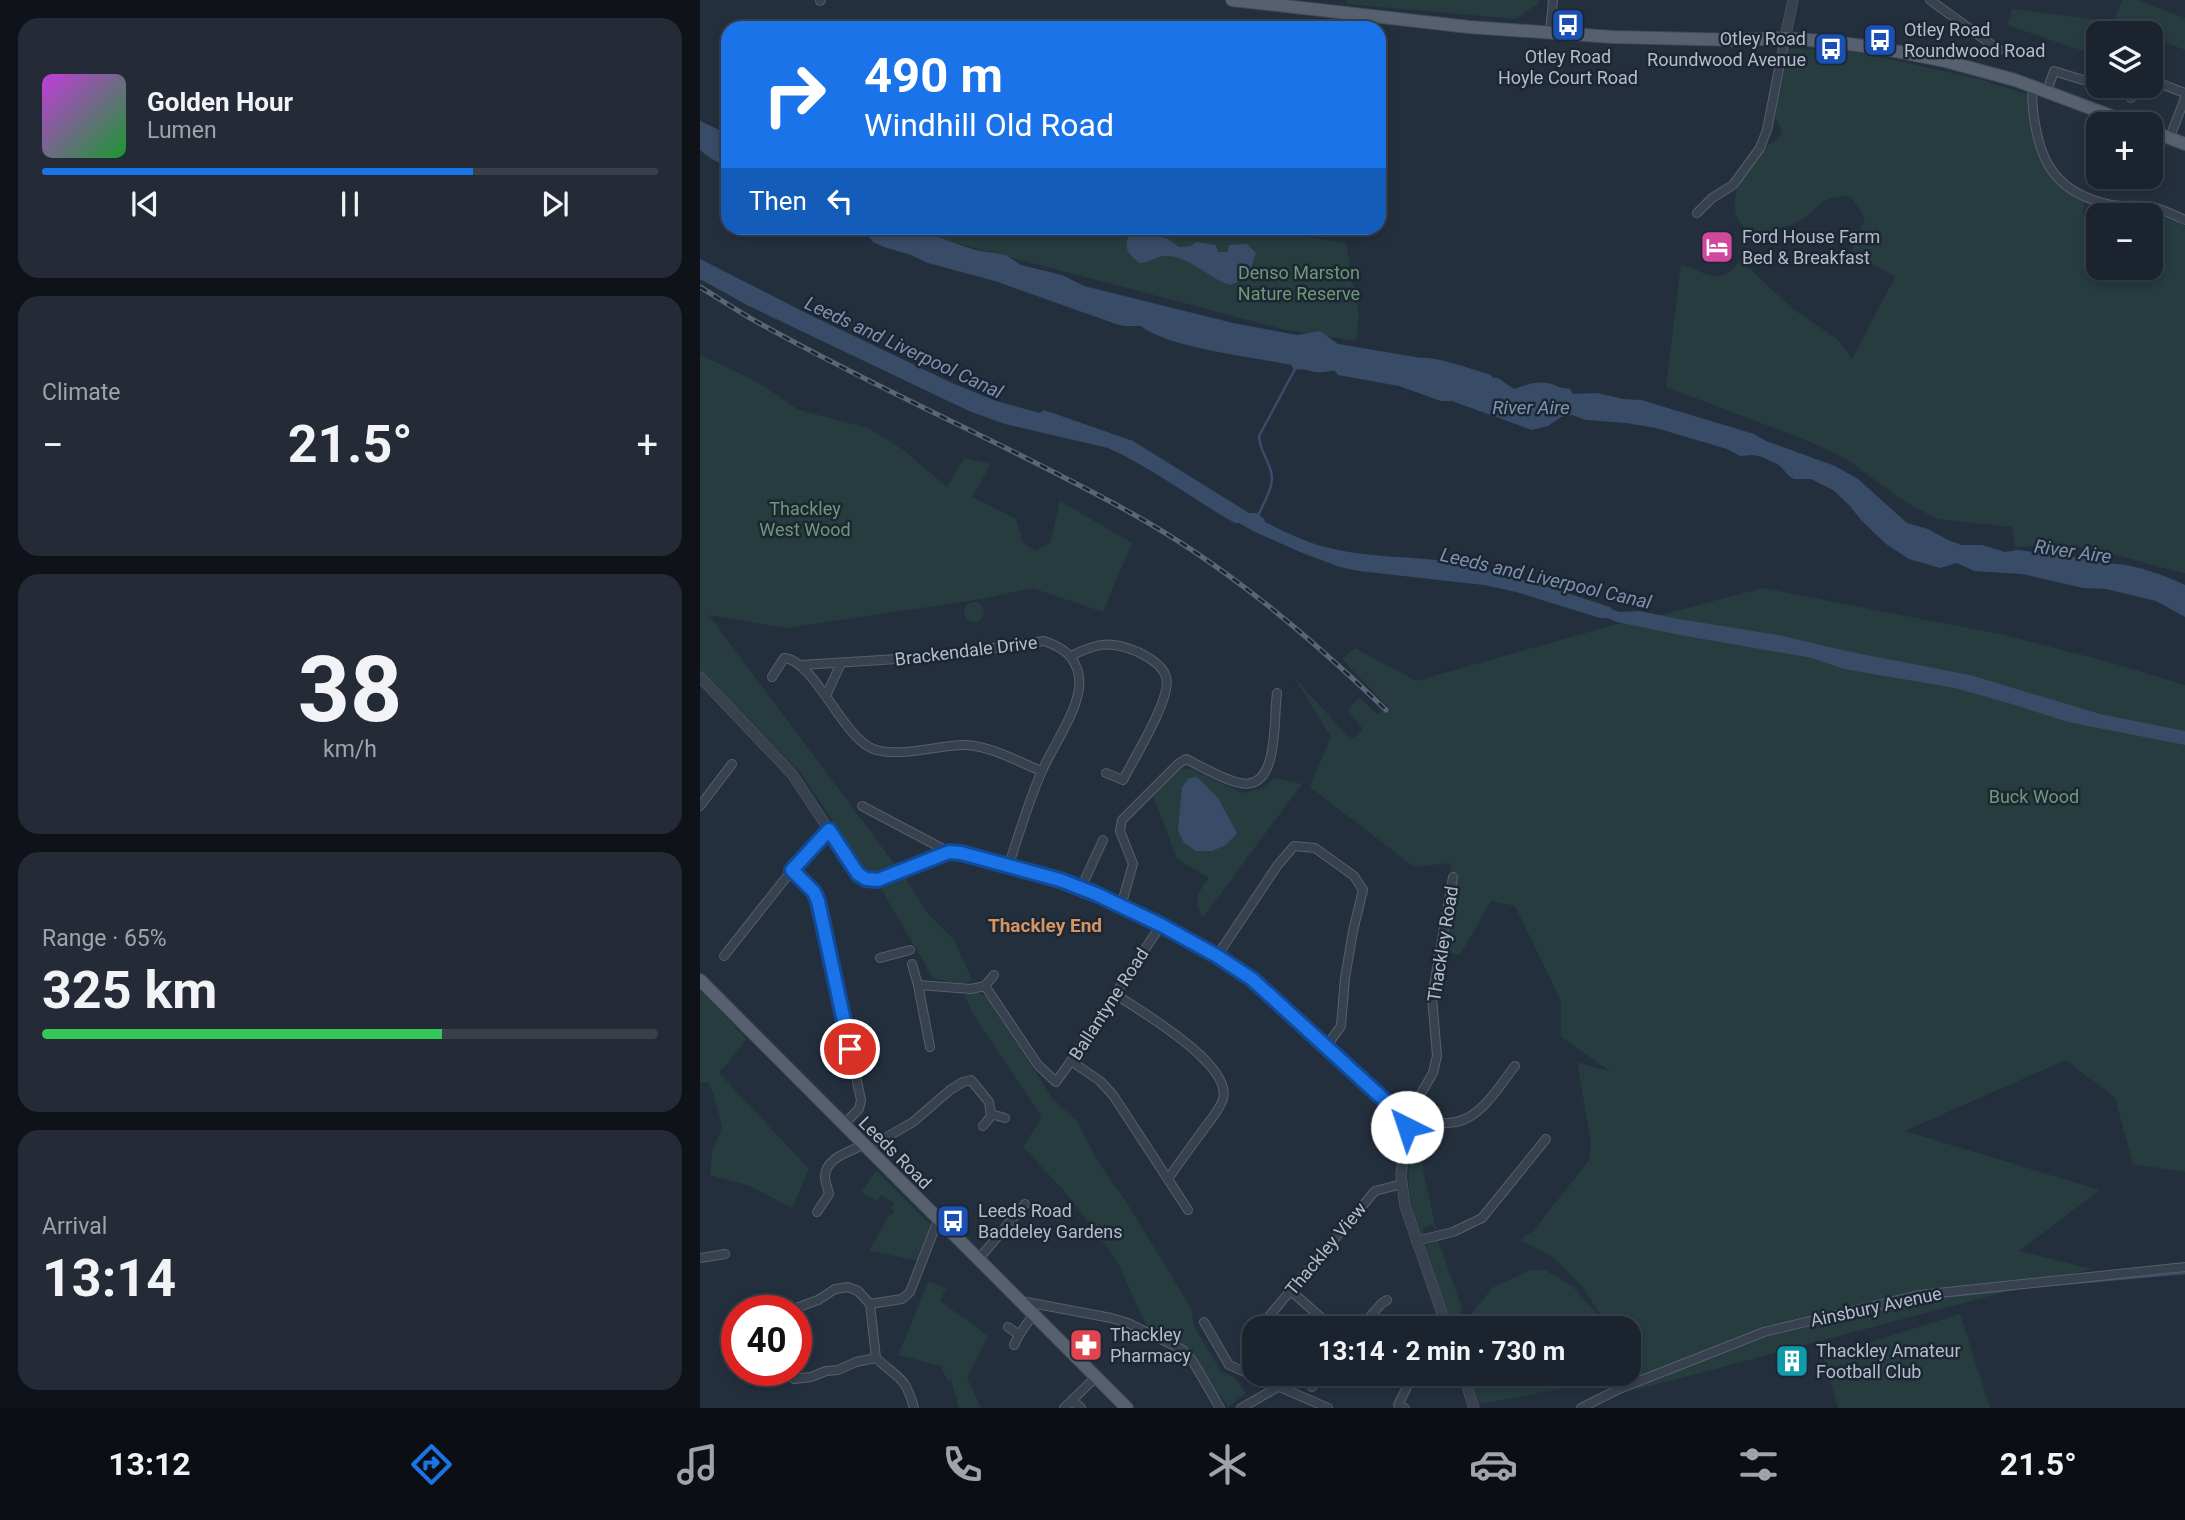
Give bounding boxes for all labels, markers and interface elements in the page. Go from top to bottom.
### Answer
bus stop icon: Otley Road Hoyle Court Road [1549,6,1587,44]
place label: Otley Road Roundwood Road [1904,19,2045,61]
bus stop icon: Otley Road Roundwood Road [1861,21,1899,59]
map controls [2086,21,2163,280]
button: layers [2086,21,2163,98]
place label: Otley Road Roundwood Avenue [1647,28,1806,70]
bus stop icon: Otley Road Roundwood Avenue [1812,30,1850,68]
place label: Otley Road Hoyle Court Road [1498,46,1638,88]
text: 490 m [864,47,1003,104]
icon: right [749,49,840,140]
text: Golden Hour [147,87,293,117]
text: Windhill Old Road [864,106,1114,144]
button: + [2086,112,2163,189]
text: Lumen [147,117,217,144]
icon: left [821,182,859,220]
icon: previous [126,185,164,223]
icon: pause [331,185,369,223]
icon: next [536,185,574,223]
text: Then [749,186,807,216]
button: − [2086,203,2163,280]
place label: Ford House Farm Bed & Breakfast [1742,226,1880,268]
hotel icon: Ford House Farm Bed & Breakfast [1698,228,1736,266]
park label: Denso Marston Nature Reserve [1238,262,1360,304]
water label: Leeds and Liverpool Canal [801,291,1007,404]
text: Climate [42,379,121,406]
water label: River Aire [1492,396,1570,419]
text: 21.5° [288,414,413,475]
text: − [42,423,64,467]
text: + [636,423,658,467]
park label: Thackley West Wood [759,498,851,540]
water label: River Aire [2033,535,2113,568]
water label: Leeds and Liverpool Canal [1438,543,1654,614]
street label: Brackendale Drive [893,631,1038,670]
text: 38 [298,637,402,743]
text: km/h [323,736,377,763]
park label: Buck Wood [1989,786,2079,807]
street label: Thackley Road [1423,884,1462,1003]
district label: Thackley End [988,914,1102,937]
text: Range · 65% [42,925,167,952]
street label: Ballantyne Road [1065,944,1153,1064]
text: 325 km [42,960,217,1021]
pin [820,1019,880,1079]
icon: arrive [831,1030,869,1068]
position arrow [1370,1090,1444,1164]
street label: Leeds Road [855,1112,936,1193]
street label: Thackley View [1281,1198,1371,1299]
place label: Leeds Road Baddeley Gardens [978,1200,1123,1242]
bus stop icon: Leeds Road Baddeley Gardens [934,1202,972,1240]
text: Arrival [42,1213,107,1240]
text: 13:14 [42,1248,176,1309]
street label: Ainsbury Avenue [1808,1282,1943,1331]
speed limit sign: 40 [721,1295,812,1386]
place label: Thackley Pharmacy [1110,1324,1191,1366]
pharmacy icon: Thackley Pharmacy [1067,1326,1105,1364]
text: 13:14 · 2 min · 730 m [1318,1336,1565,1366]
place label: Thackley Amateur Football Club [1816,1340,1961,1382]
building icon: Thackley Amateur Football Club [1773,1342,1811,1380]
icon: directions [407,1440,456,1489]
icon: music [673,1440,722,1489]
icon: phone [938,1440,987,1489]
icon: climate [1203,1440,1252,1489]
icon: car [1469,1440,1518,1489]
icon: filters [1734,1440,1783,1489]
text: 13:12 [108,1445,191,1483]
text: 21.5° [2000,1445,2077,1483]

